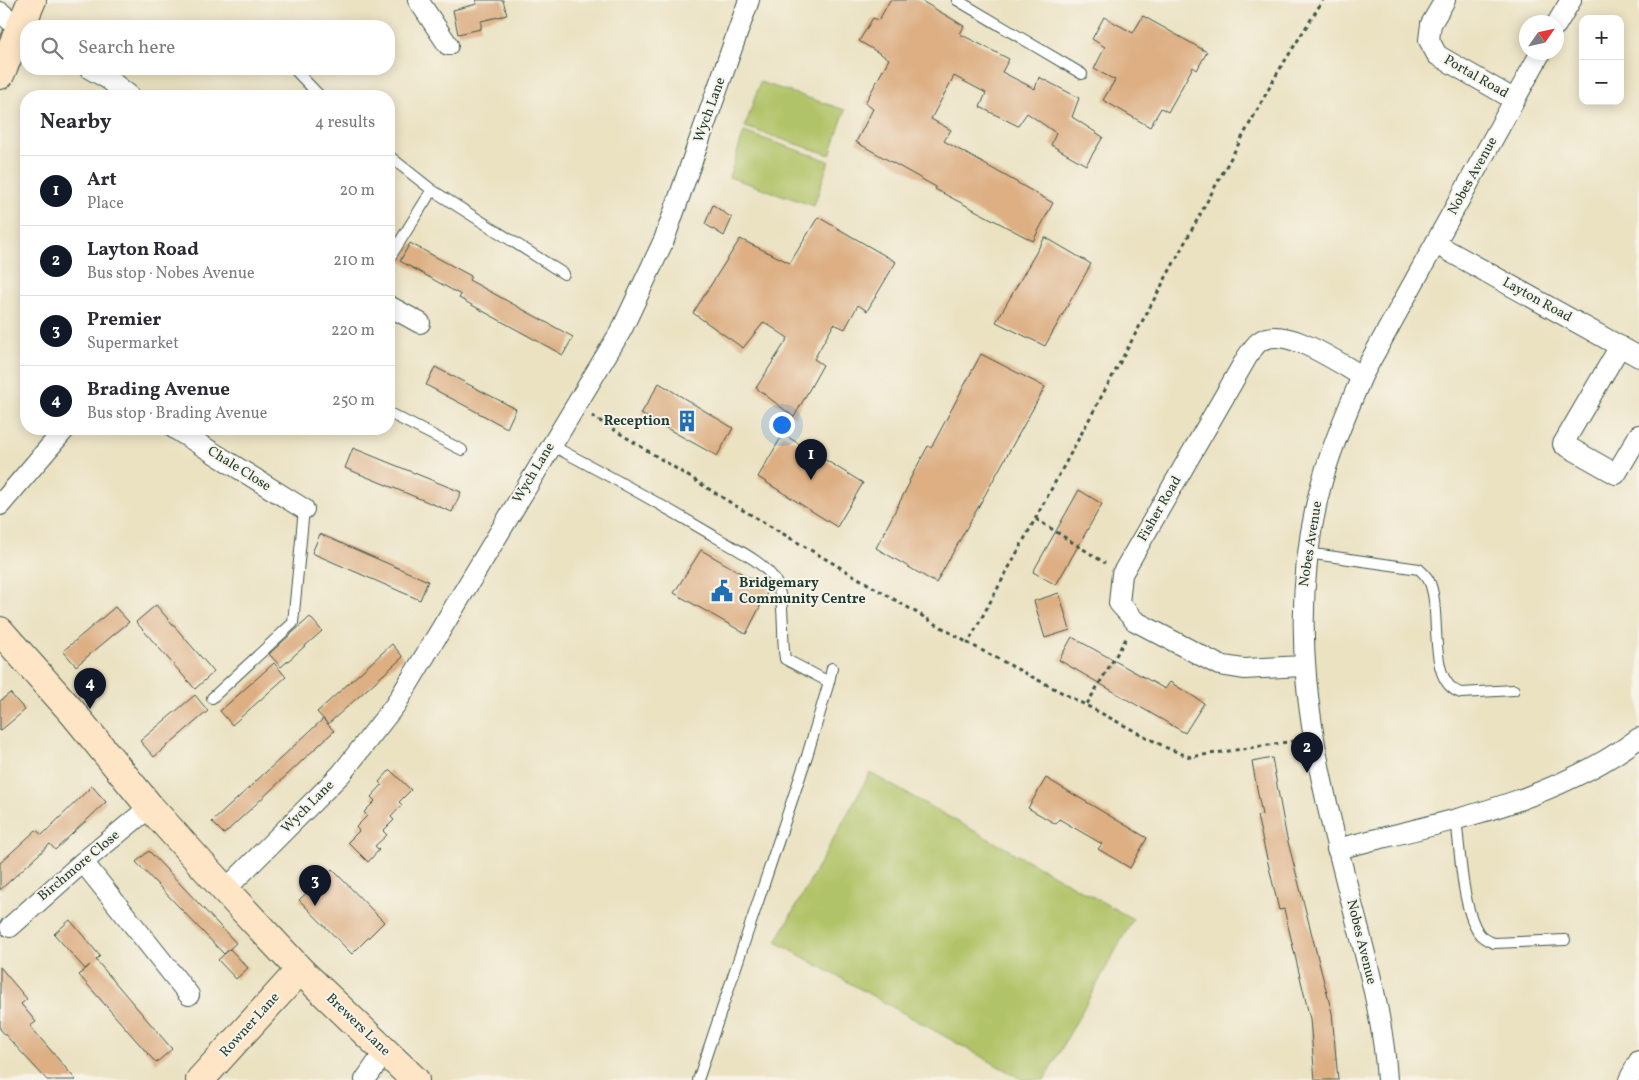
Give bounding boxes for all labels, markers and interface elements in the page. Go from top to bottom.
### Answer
north arrow [1519,15,1564,60]
map controls [1579,15,1624,105]
button: + [1579,15,1624,60]
search box [20,20,395,75]
icon: search [38,34,66,62]
text: Search here [78,35,175,61]
street label: Portal Road [1440,51,1512,103]
button: − [1579,60,1624,105]
street label: Wych Lane [689,75,731,145]
text: Nearby [40,108,111,137]
text: 4 results [315,112,375,134]
street label: Nobes Avenue [1444,133,1502,218]
text: Art [87,167,117,193]
text: 1 [53,180,59,202]
text: 20 m [340,180,375,202]
text: Place [87,193,124,215]
text: Layton Road [87,237,199,263]
text: 2 [52,250,60,272]
text: 210 m [333,250,375,272]
text: Bus stop · Nobes Avenue [87,263,255,285]
street label: Layton Road [1499,273,1575,327]
text: Premier [87,307,161,333]
text: 3 [52,320,60,342]
text: 220 m [331,320,375,342]
text: Supermarket [87,333,179,355]
text: Brading Avenue [87,377,230,403]
text: 4 [51,390,61,412]
text: 250 m [332,390,375,412]
text: Bus stop · Brading Avenue [87,403,267,425]
building icon: Reception [674,408,700,434]
place label: Reception [604,412,670,431]
your location [769,412,795,438]
street label: Wych Lane [508,439,560,507]
pin: 1 [795,439,827,480]
street label: Chale Close [204,442,275,496]
street label: Fisher Road [1134,473,1187,545]
street label: Nobes Avenue [1295,499,1327,588]
place label: Bridgemary Community Centre [739,574,866,609]
public building icon: Bridgemary Community Centre [709,578,735,604]
pin: 4 [74,668,106,709]
pin: 2 [1291,732,1323,773]
street label: Wych Lane [277,776,339,838]
street label: Birchmore Close [34,826,124,906]
pin: 3 [299,865,331,906]
street label: Nobes Avenue [1341,898,1381,987]
street label: Rowner Lane [216,988,284,1061]
street label: Brewers Lane [322,989,395,1061]

